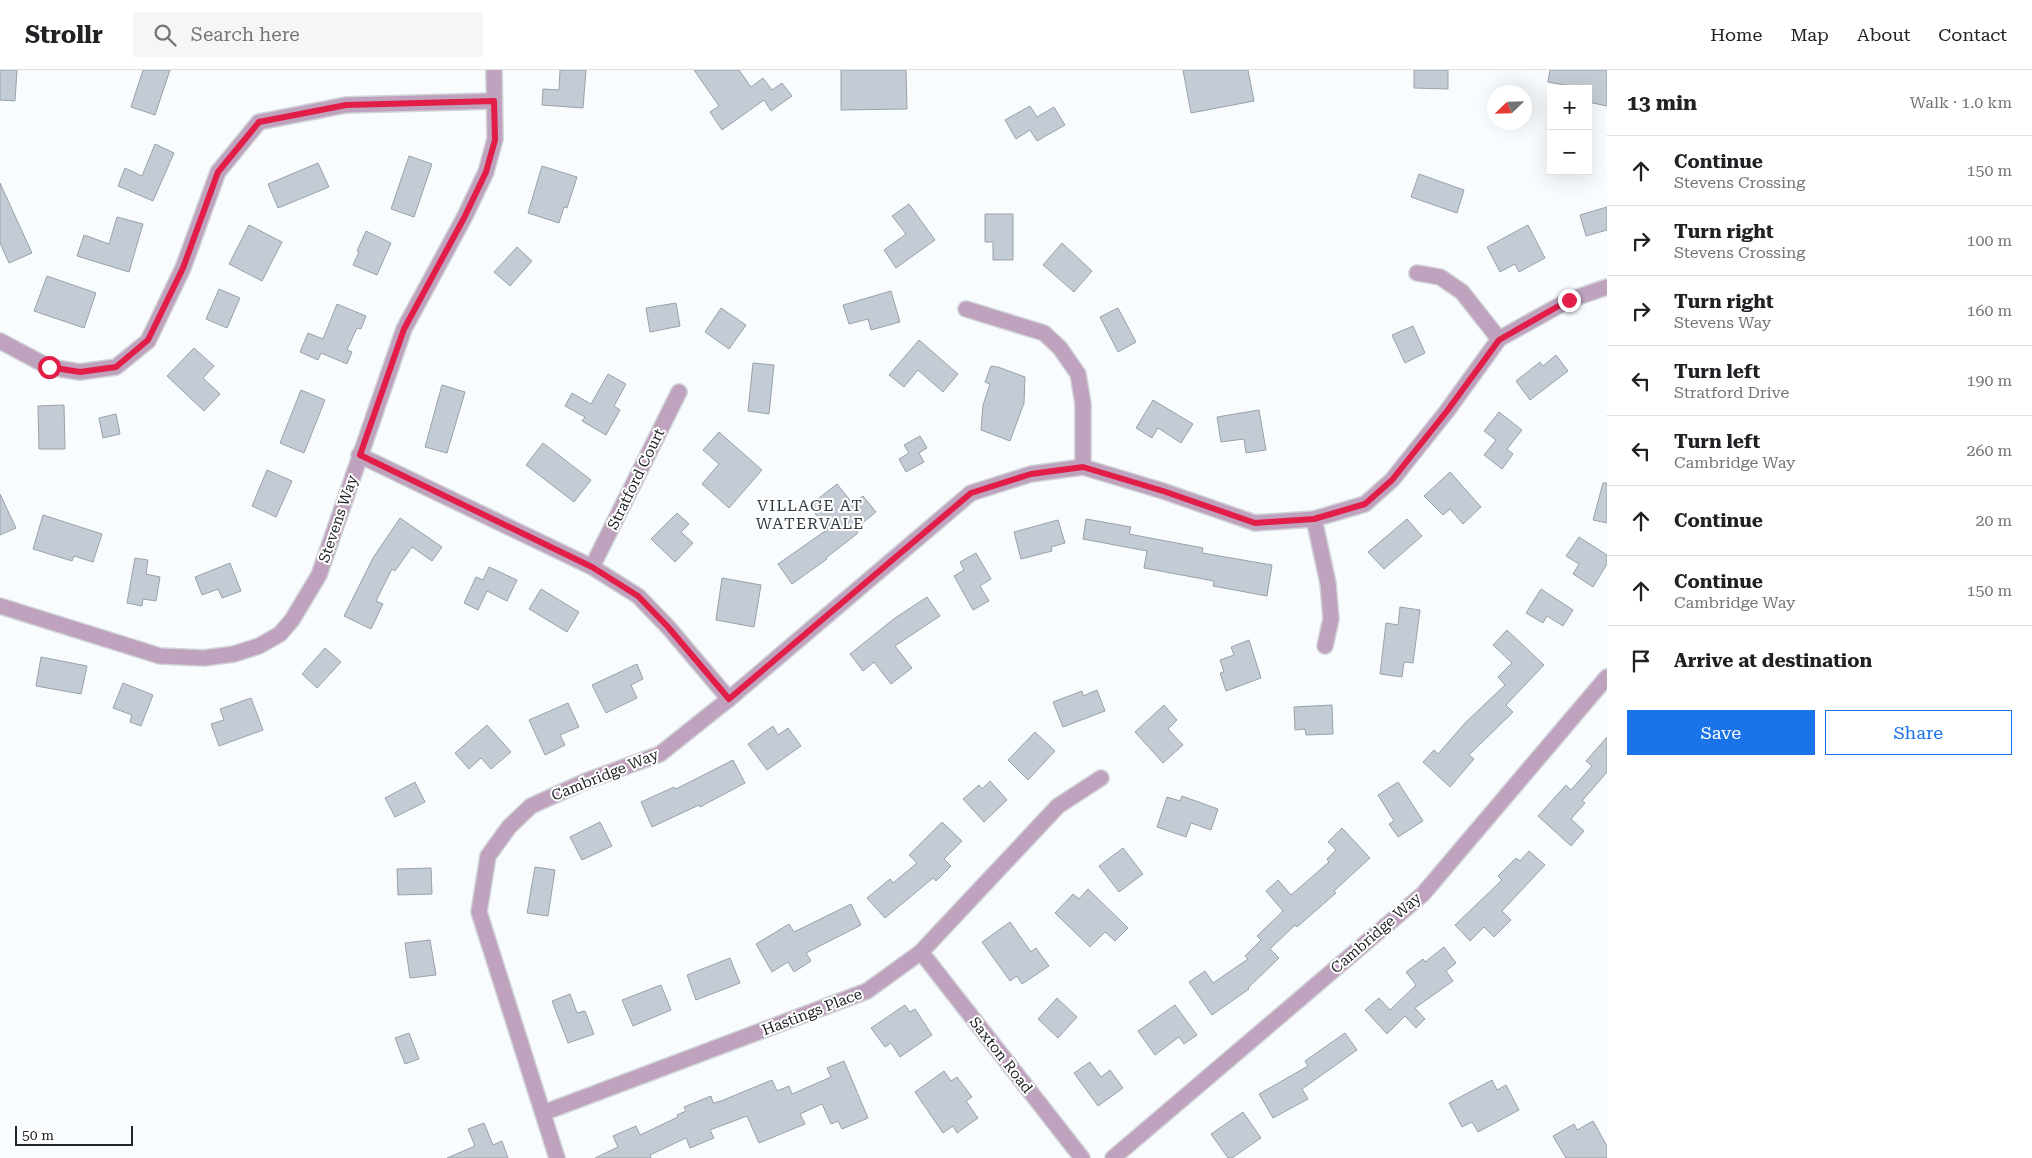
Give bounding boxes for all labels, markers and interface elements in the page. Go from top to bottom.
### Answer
search box [133,12,483,57]
text: Strollr [25,21,103,49]
icon: search [151,21,179,49]
text: Search here [191,23,300,46]
text: Home [1710,24,1762,45]
text: Map [1790,24,1829,45]
text: About [1857,24,1910,45]
text: Contact [1938,24,2007,45]
north arrow [1487,85,1532,130]
map controls [1547,85,1592,175]
button: + [1547,85,1592,130]
text: 13 min [1627,91,1697,115]
text: Walk · 1.0 km [1910,93,2012,112]
button: − [1547,130,1592,175]
text: Continue [1674,150,1763,173]
icon: ahead [1627,157,1655,185]
text: 150 m [1966,161,2012,180]
text: Stevens Crossing [1674,173,1805,192]
text: Turn right [1674,220,1774,243]
icon: right [1627,227,1655,255]
text: 100 m [1966,231,2012,250]
text: Stevens Crossing [1674,243,1805,262]
route end [1558,289,1581,312]
text: Turn right [1674,290,1774,313]
icon: right [1627,297,1655,325]
text: 160 m [1966,301,2012,320]
text: Stevens Way [1674,313,1771,332]
route start [38,356,61,379]
text: Turn left [1674,360,1760,383]
icon: left [1627,367,1655,395]
text: 190 m [1966,371,2012,390]
text: Stratford Drive [1674,383,1789,402]
street label: Stratford Court [604,425,668,533]
text: Turn left [1674,430,1760,453]
icon: left [1627,437,1655,465]
text: 260 m [1966,441,2012,460]
text: Cambridge Way [1674,453,1796,472]
street label: Stevens Way [315,473,361,565]
district label: VILLAGE AT WATERVALE [756,496,864,533]
icon: ahead [1627,507,1655,535]
text: Continue [1674,509,1763,532]
text: 20 m [1975,511,2012,530]
text: Continue [1674,570,1763,593]
icon: ahead [1627,577,1655,605]
text: 150 m [1966,581,2012,600]
text: Cambridge Way [1674,593,1796,612]
icon: arrive [1627,647,1655,675]
text: Arrive at destination [1674,649,1872,672]
button: Save [1627,710,1815,755]
button: Share [1825,710,2012,755]
street label: Cambridge Way [549,745,661,805]
street label: Cambridge Way [1327,889,1425,977]
street label: Hastings Place [759,985,865,1039]
street label: Saxton Road [966,1013,1037,1097]
scale bar [15,1123,132,1146]
text: 50 m [22,1127,54,1143]

